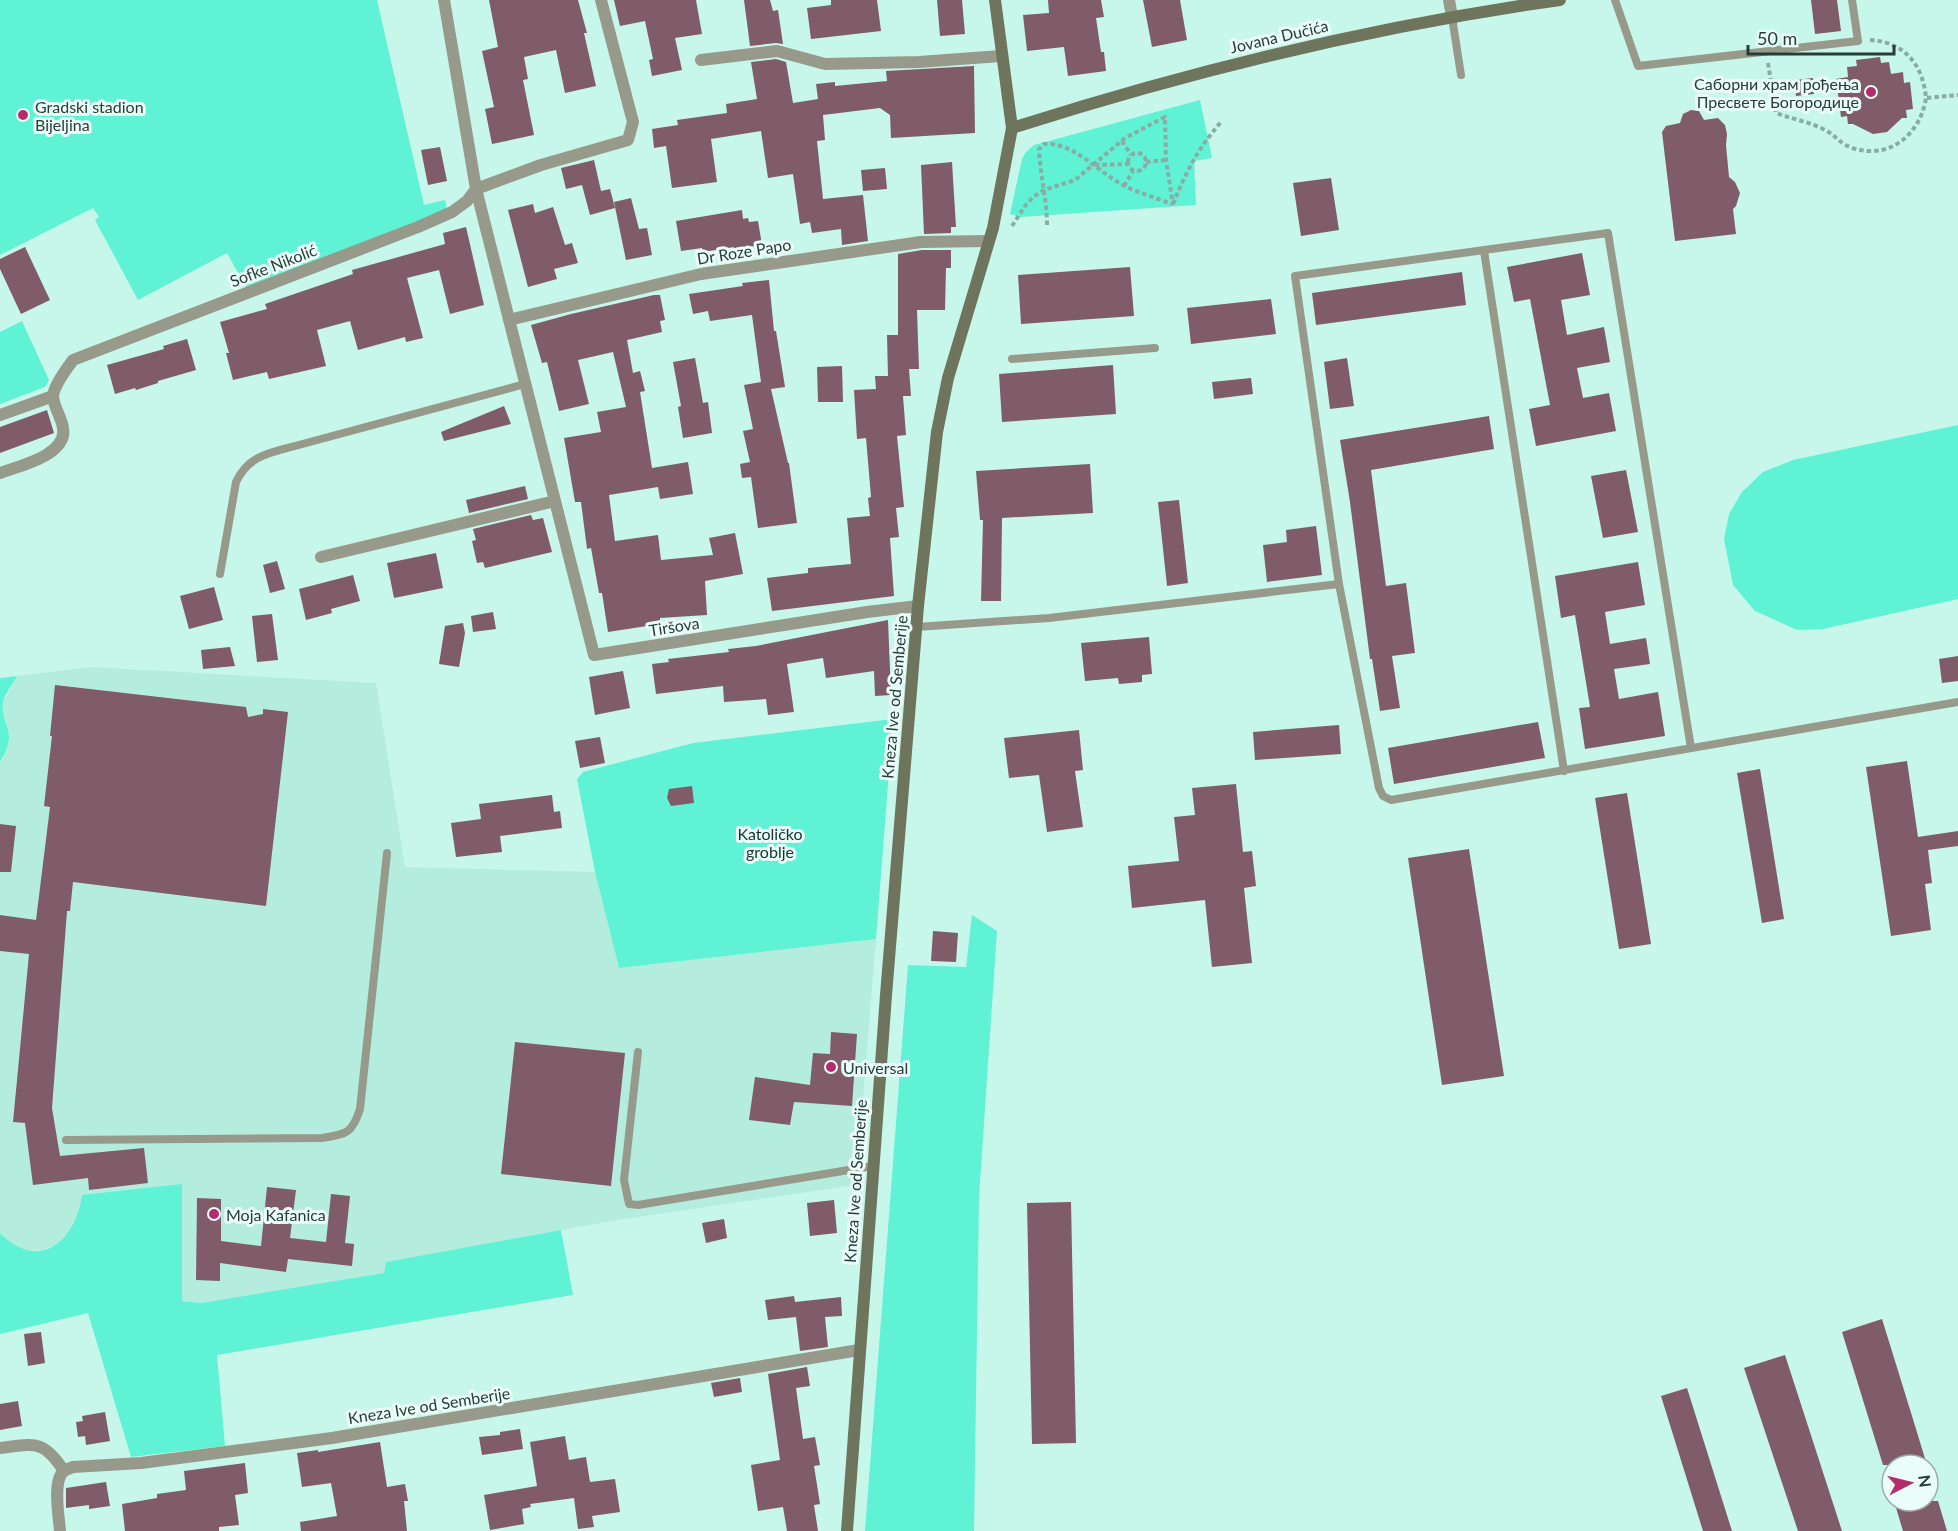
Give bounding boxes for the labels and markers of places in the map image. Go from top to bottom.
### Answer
place label: Саборни храм рођења Пресвете Богородице [1694,74,1859,111]
marker: Саборни храм рођења Пресвете Богородице [1864,85,1878,99]
place label: Gradski stadion Bijeljina [35,97,144,134]
marker: Gradski stadion Bijeljina [16,108,30,122]
place label: Universal [843,1058,908,1077]
marker: Universal [824,1060,838,1074]
place label: Moja Kafanica [226,1205,326,1224]
marker: Moja Kafanica [207,1207,221,1221]

